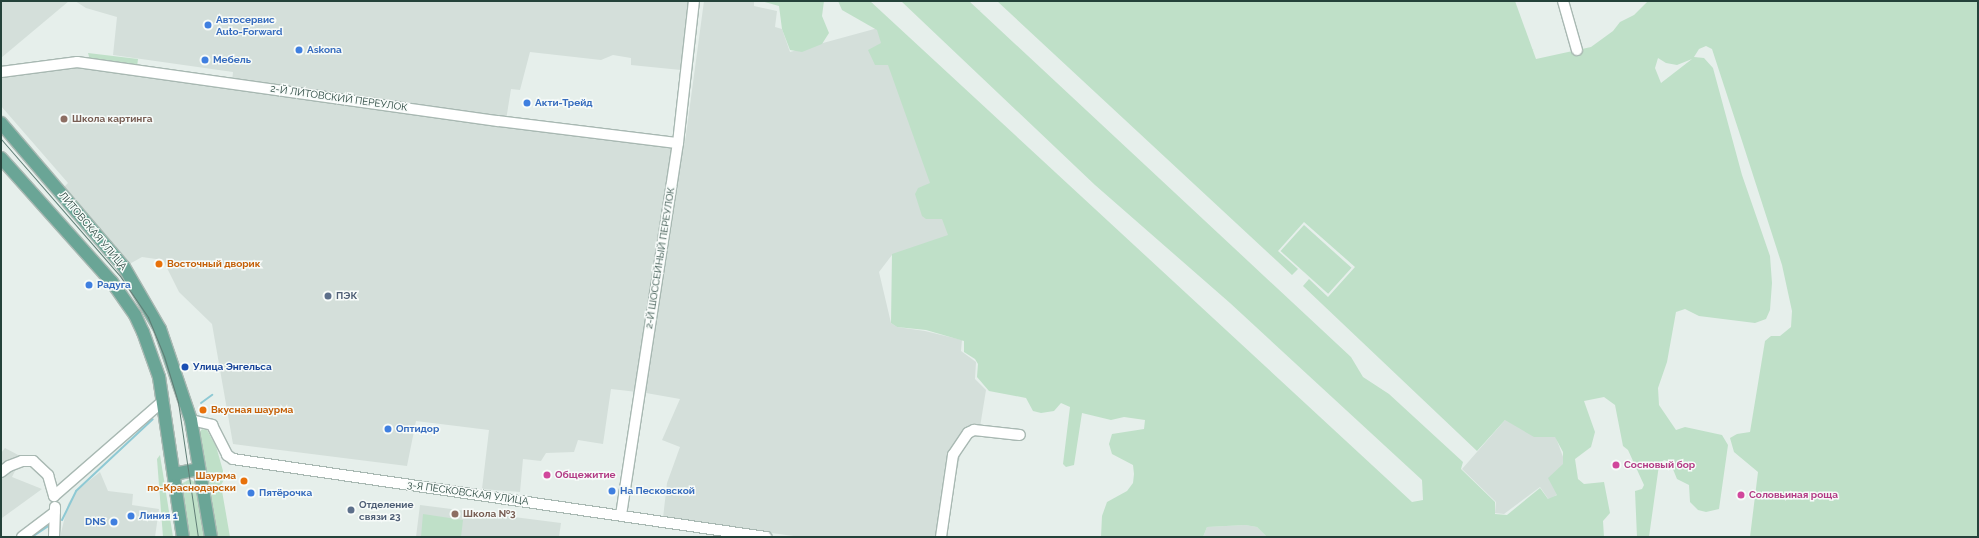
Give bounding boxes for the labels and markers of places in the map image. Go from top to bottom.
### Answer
place label: Автосервис Auto-Forward [216,13,282,36]
marker: Автосервис Auto-Forward [203,20,213,30]
place label: Askona [307,44,342,56]
marker: Askona [294,45,304,55]
place label: Мебель [213,54,251,66]
marker: Мебель [200,55,210,65]
place label: Акти-Трейд [535,97,593,109]
marker: Акти-Трейд [522,98,532,108]
place label: Школа картинга [72,113,152,125]
marker: Школа картинга [59,114,69,124]
place label: Восточный дворик [167,258,260,270]
marker: Восточный дворик [154,259,164,269]
place label: Радуга [97,279,131,291]
marker: Радуга [84,280,94,290]
place label: ПЭК [336,290,357,302]
marker: ПЭК [323,291,333,301]
place label: Улица Энгельса [193,361,272,373]
marker: Улица Энгельса [180,362,190,372]
place label: Вкусная шаурма [211,404,293,416]
marker: Вкусная шаурма [198,405,208,415]
place label: Оптидор [396,423,439,435]
marker: Оптидор [383,424,393,434]
place label: Сосновый бор [1624,459,1695,471]
marker: Сосновый бор [1611,460,1621,470]
place label: Шаурма по-Краснодарски [147,469,236,492]
place label: Общежитие [555,469,616,481]
marker: Общежитие [542,470,552,480]
marker: Шаурма по-Краснодарски [239,476,249,486]
place label: На Песковской [620,485,695,497]
marker: На Песковской [607,486,617,496]
place label: Пятёрочка [259,487,312,499]
marker: Пятёрочка [246,488,256,498]
place label: Соловьиная роща [1749,489,1838,501]
marker: Соловьиная роща [1736,490,1746,500]
place label: Отделение связи 23 [359,498,413,522]
marker: Отделение связи 23 [346,505,356,515]
place label: Школа №3 [463,508,516,520]
marker: Школа №3 [450,509,460,519]
place label: Линия 1 [139,510,178,522]
marker: Линия 1 [126,511,136,521]
place label: DNS [85,516,106,528]
marker: DNS [109,517,119,527]

